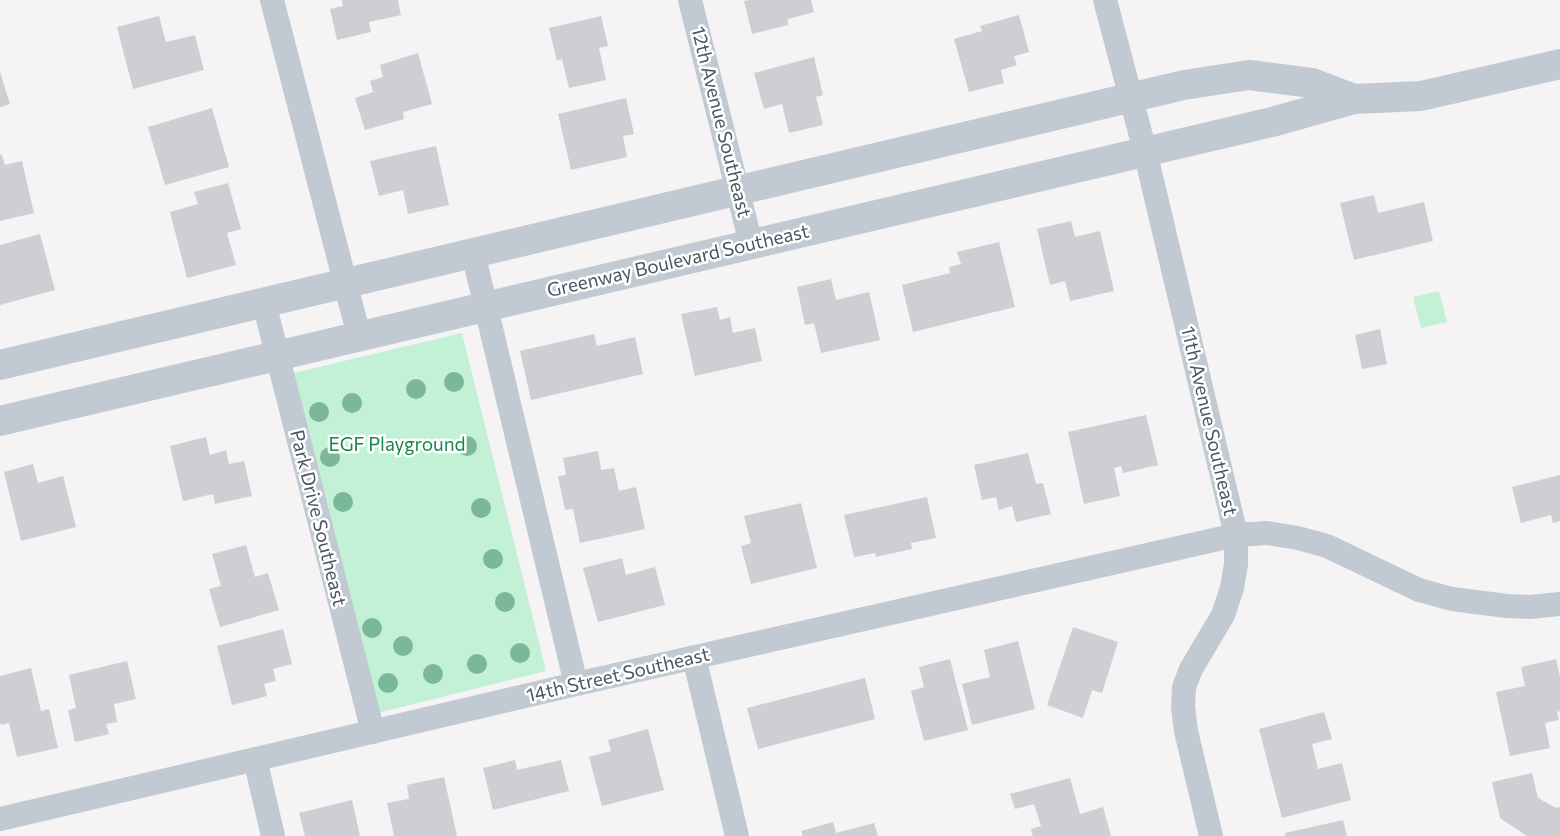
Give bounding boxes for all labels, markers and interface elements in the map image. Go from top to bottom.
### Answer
street label: 12th Avenue Southeast [686,24,756,220]
street label: Greenway Boulevard Southeast [545,220,811,302]
street label: 11th Avenue Southeast [1176,324,1242,518]
street label: Park Drive Southeast [285,427,351,609]
park label: EGF Playground [328,434,466,456]
street label: 14th Street Southeast [524,643,712,707]

